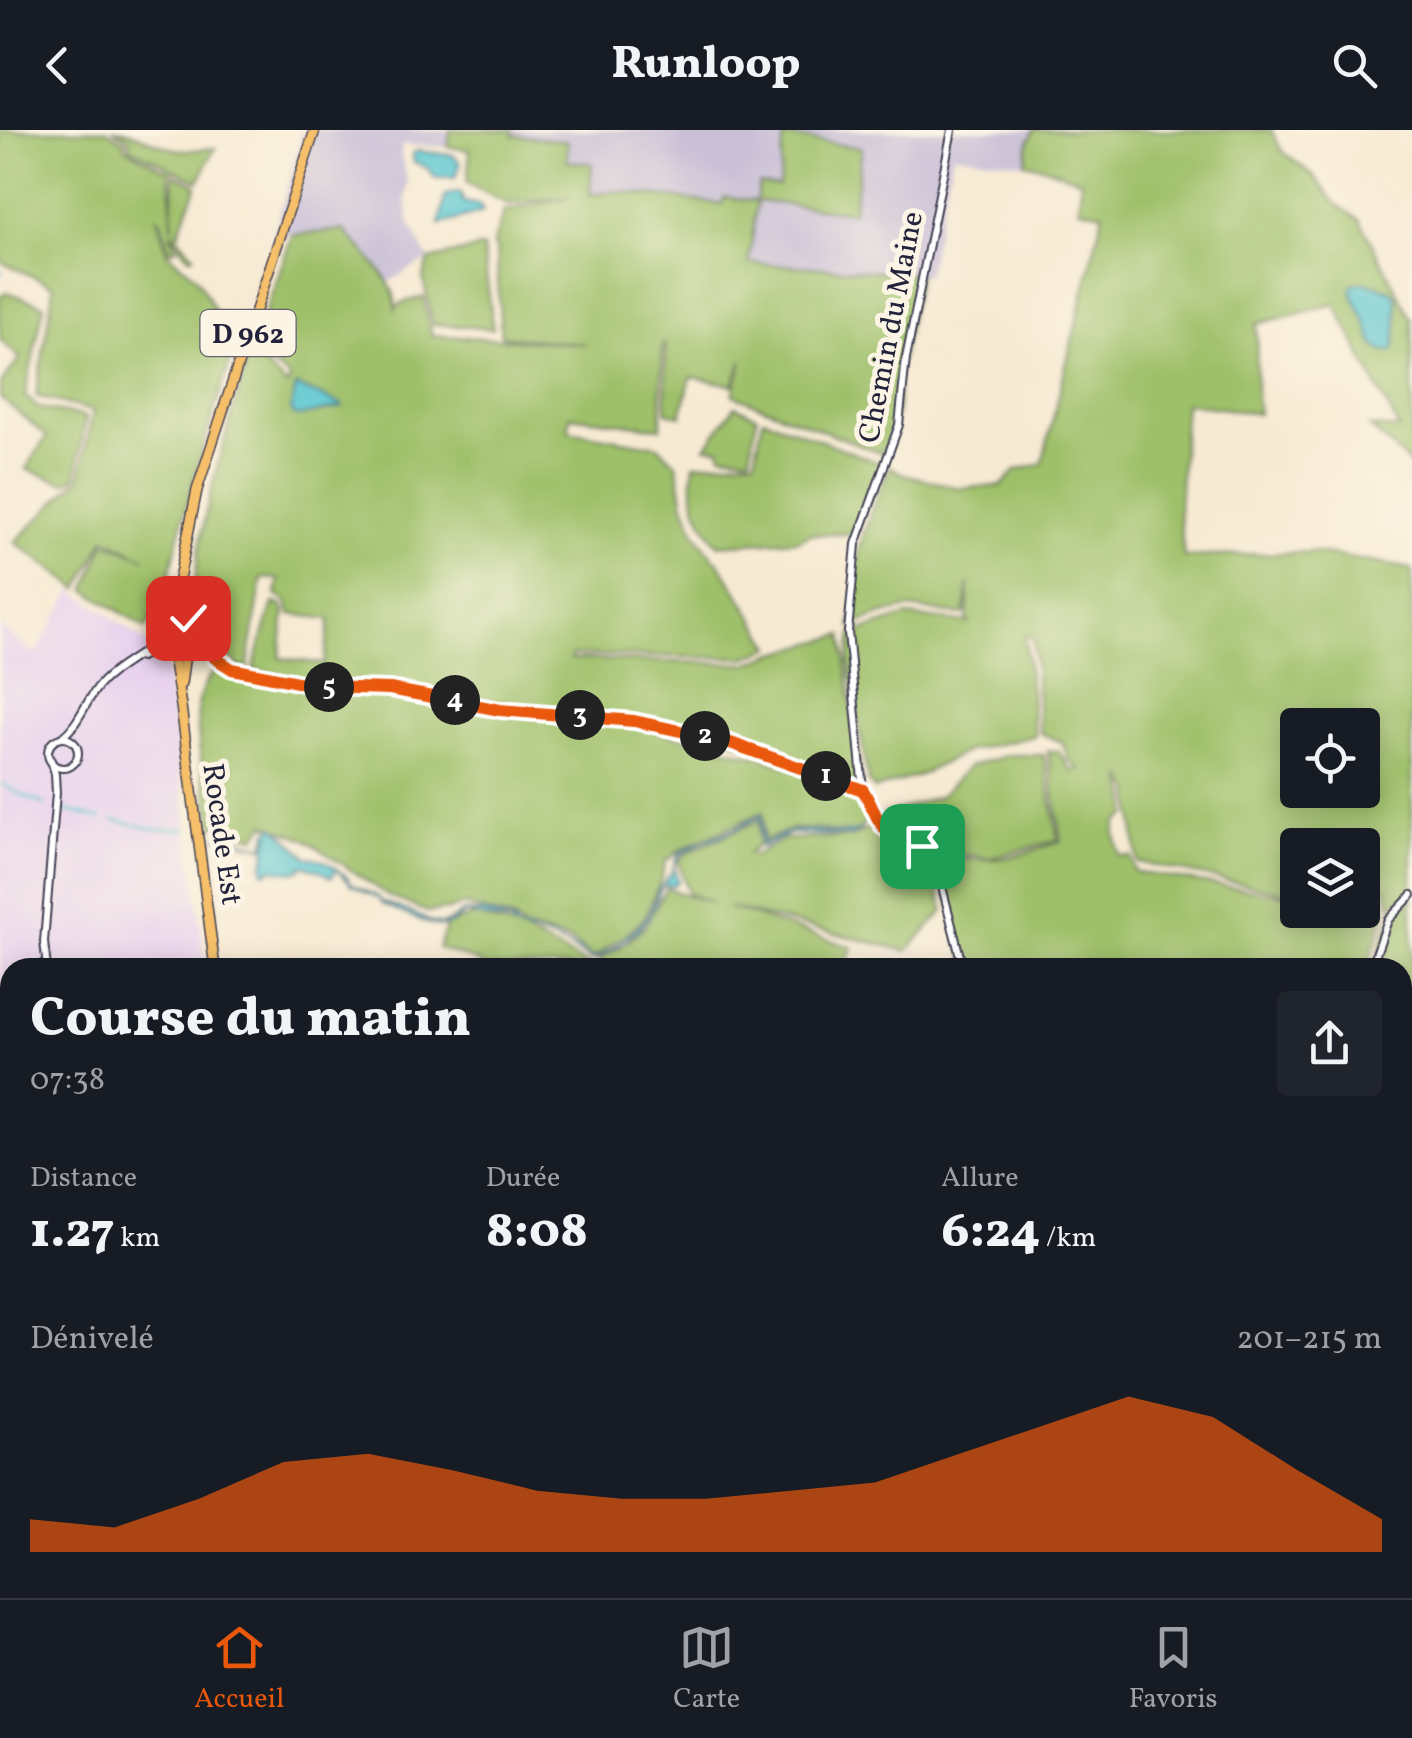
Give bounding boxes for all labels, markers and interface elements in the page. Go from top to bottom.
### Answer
text: Runloop [611,34,801,97]
icon: back [30,38,85,93]
icon: search [1327,38,1382,93]
street label: Chemin du Maine [849,208,935,447]
road number: D 962 [200,310,296,356]
pin [146,576,231,661]
icon: check [161,591,216,646]
pin: 5 [304,662,354,712]
text: 5 [322,667,336,706]
pin: 4 [430,675,480,725]
text: 4 [447,680,463,719]
pin: 3 [555,690,605,740]
text: 3 [573,695,587,734]
map controls [1280,708,1380,928]
button: locate [1280,708,1380,808]
pin: 2 [680,711,730,761]
text: 2 [698,716,712,755]
pin: 1 [801,751,851,801]
text: 1 [820,756,832,795]
street label: Rocade Est [190,761,252,908]
pin [880,804,965,889]
icon: arrive [895,819,950,874]
button: layers [1280,828,1380,928]
text: Course du matin [30,983,471,1059]
button: share [1277,991,1382,1096]
text: 07:38 [30,1059,105,1103]
text: Distance [30,1159,137,1198]
text: Durée [486,1159,560,1198]
text: Allure [941,1159,1019,1198]
text: 1.27 [30,1198,115,1268]
text: 8:08 [486,1198,588,1268]
text: 6:24 [941,1198,1040,1268]
text: km [115,1219,160,1258]
text: /km [1040,1219,1096,1258]
text: Dénivelé [30,1318,154,1362]
text: 201–215 m [1237,1318,1382,1362]
tab: Accueil [194,1620,284,1719]
tab: Carte [673,1620,740,1719]
tab: Favoris [1129,1620,1218,1719]

